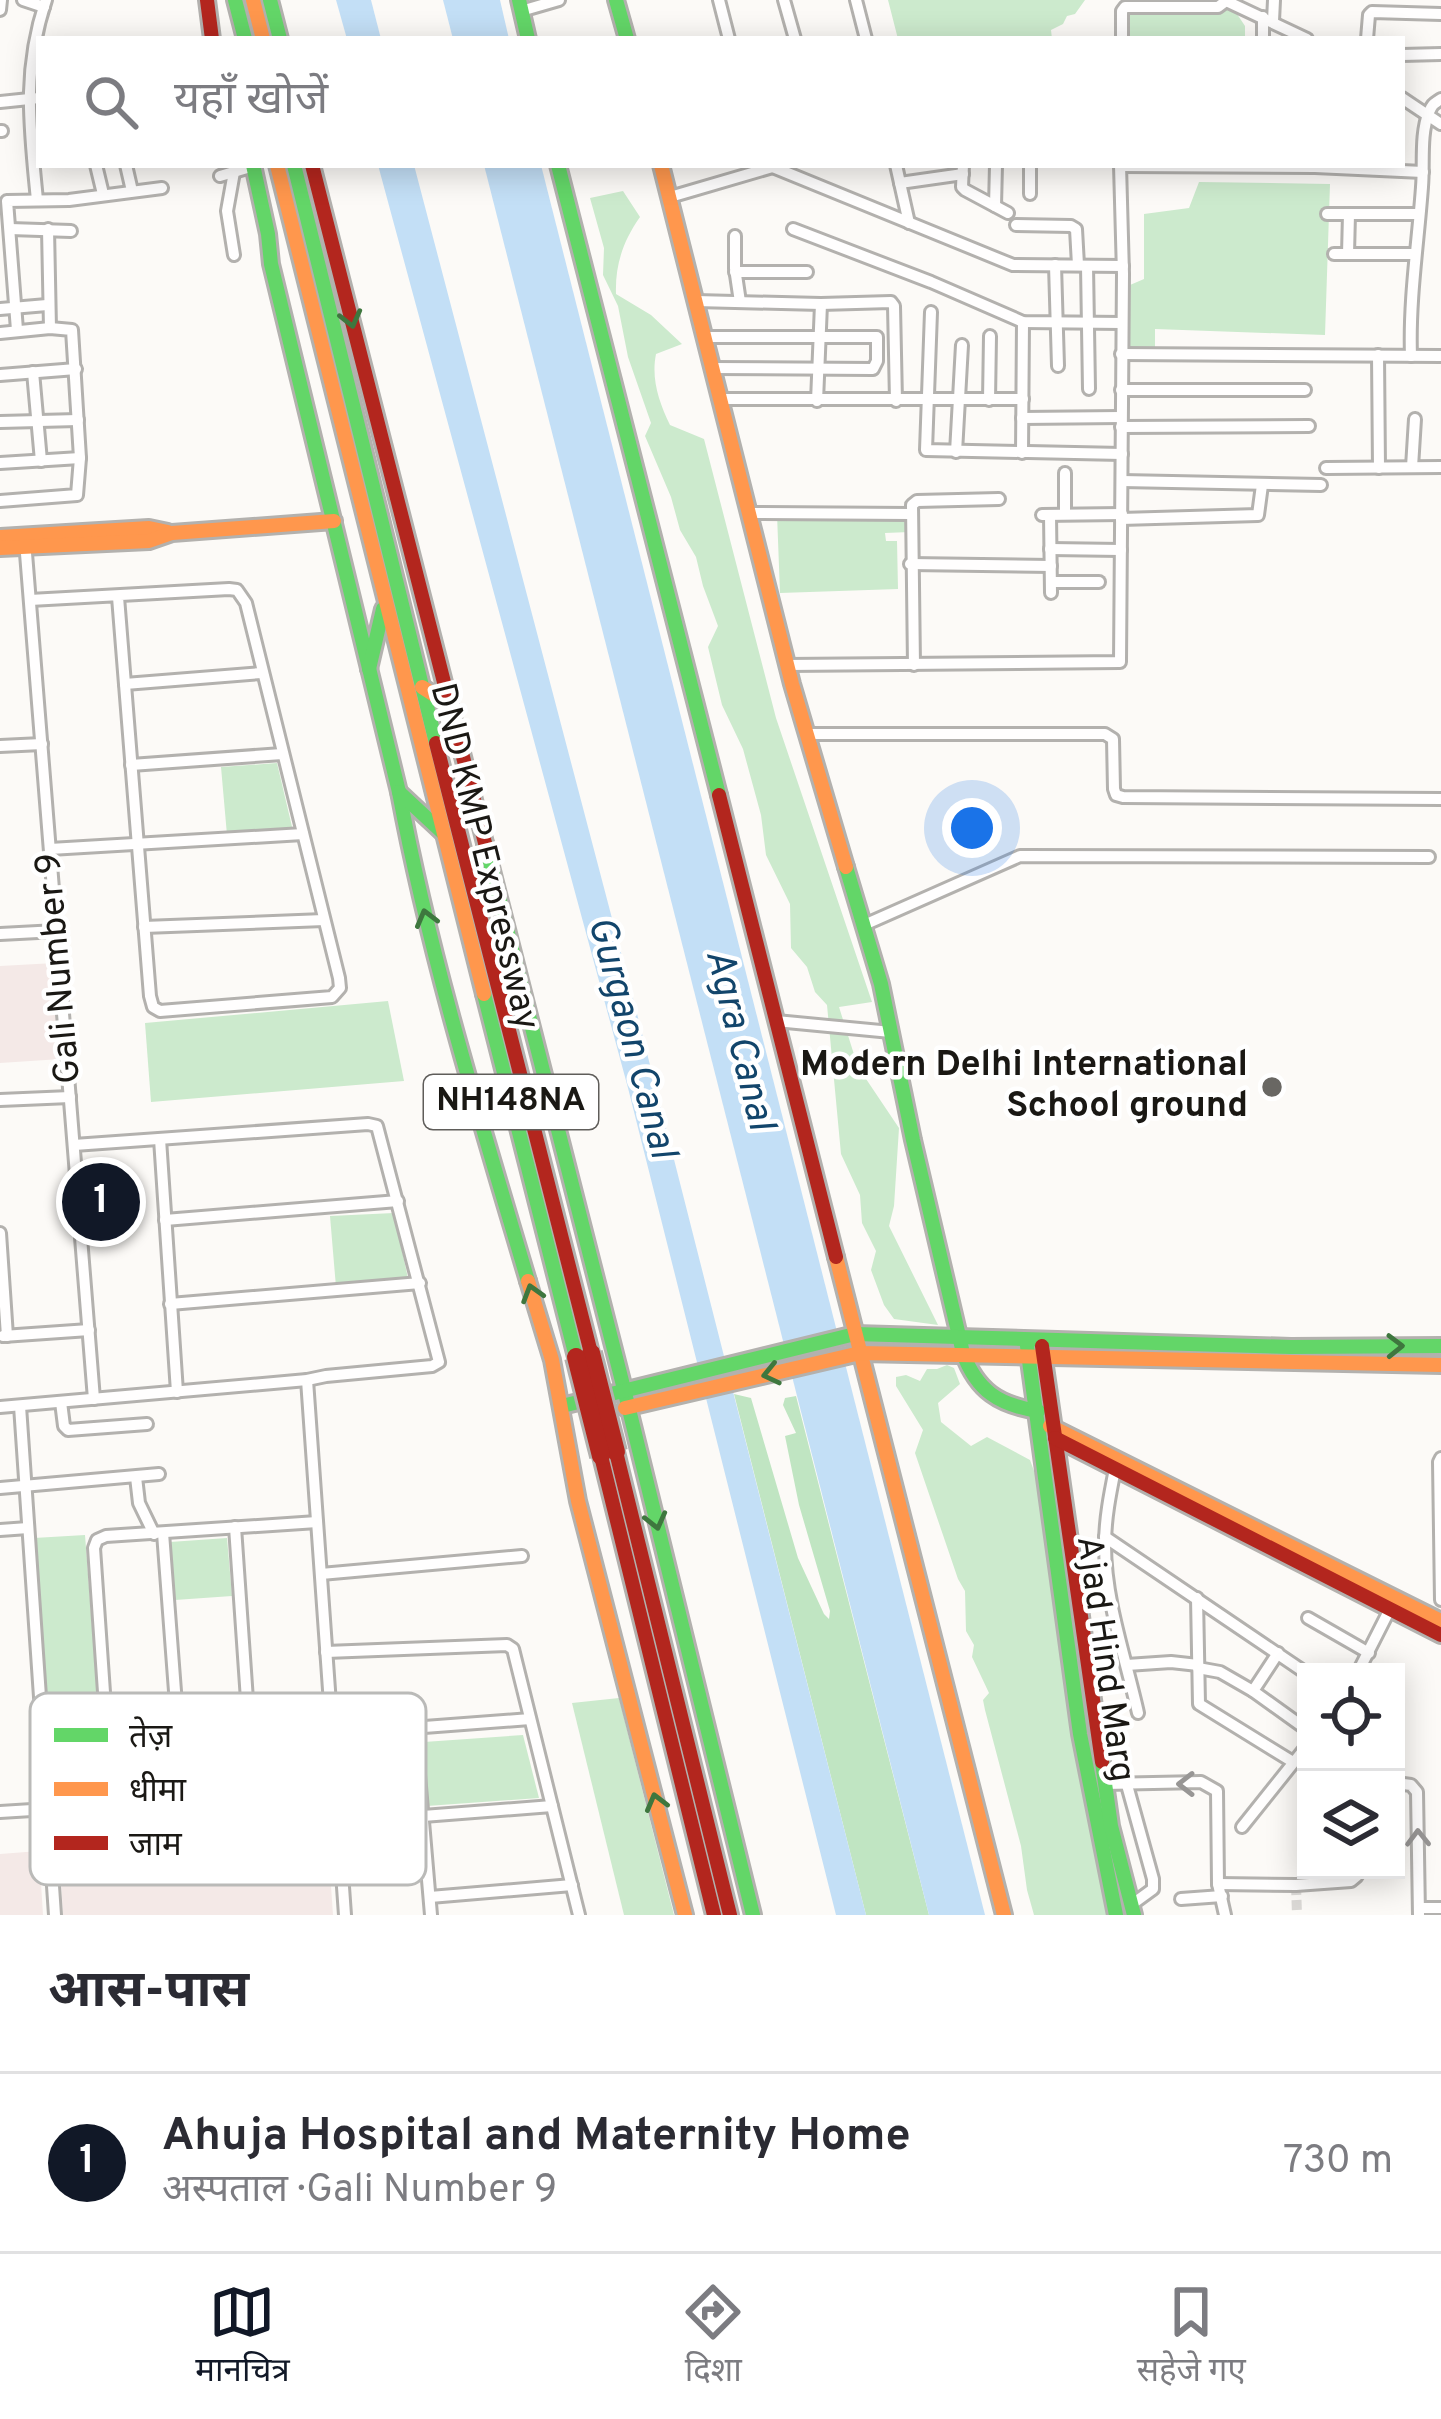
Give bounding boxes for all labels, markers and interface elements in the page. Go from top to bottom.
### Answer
search box [36,36,1405,168]
icon: search [78,69,144,135]
text: यहाँ खोजें [174,73,328,130]
one-way arrow [337,309,362,329]
street label: DND KMP Expressway [418,679,548,1035]
your location [942,798,1002,858]
street label: Gali Number 9 [27,851,93,1085]
one-way arrow [416,908,441,928]
water label: Gurgaon Canal [574,912,686,1166]
water label: Agra Canal [692,944,785,1138]
place label: Modern Delhi International School ground [800,1043,1248,1130]
marker: Modern Delhi International School ground [1259,1074,1285,1100]
road number: NH148NA [424,1075,598,1129]
pin: 1 [62,1157,140,1247]
one-way arrow [521,1283,546,1304]
one-way arrow [1387,1333,1405,1359]
one-way arrow [761,1360,781,1385]
one-way arrow [642,1510,667,1530]
street label: Ajad Hind Marg [1064,1533,1144,1785]
map controls [1297,1663,1405,1879]
button: locate [1297,1663,1405,1771]
legend [30,1693,426,1885]
text: तेज़ [129,1716,173,1760]
one-way arrow [1176,1770,1195,1796]
text: धीमा [129,1771,188,1814]
button: layers [1297,1771,1405,1879]
one-way arrow [645,1792,670,1812]
text: जाम [129,1826,183,1868]
one-way arrow [1405,1828,1431,1847]
text: आस-पास [48,1961,249,2026]
text: Ahuja Hospital and Maternity Home [162,2109,911,2166]
text: 1 [79,2138,95,2187]
text: 730 m [1283,2138,1393,2187]
text: अस्पताल · Gali Number 9 [162,2167,557,2216]
tab: मानचित्र [195,2279,290,2394]
tab: दिशा [680,2279,746,2394]
tab: सहेजे गए [1137,2279,1246,2394]

